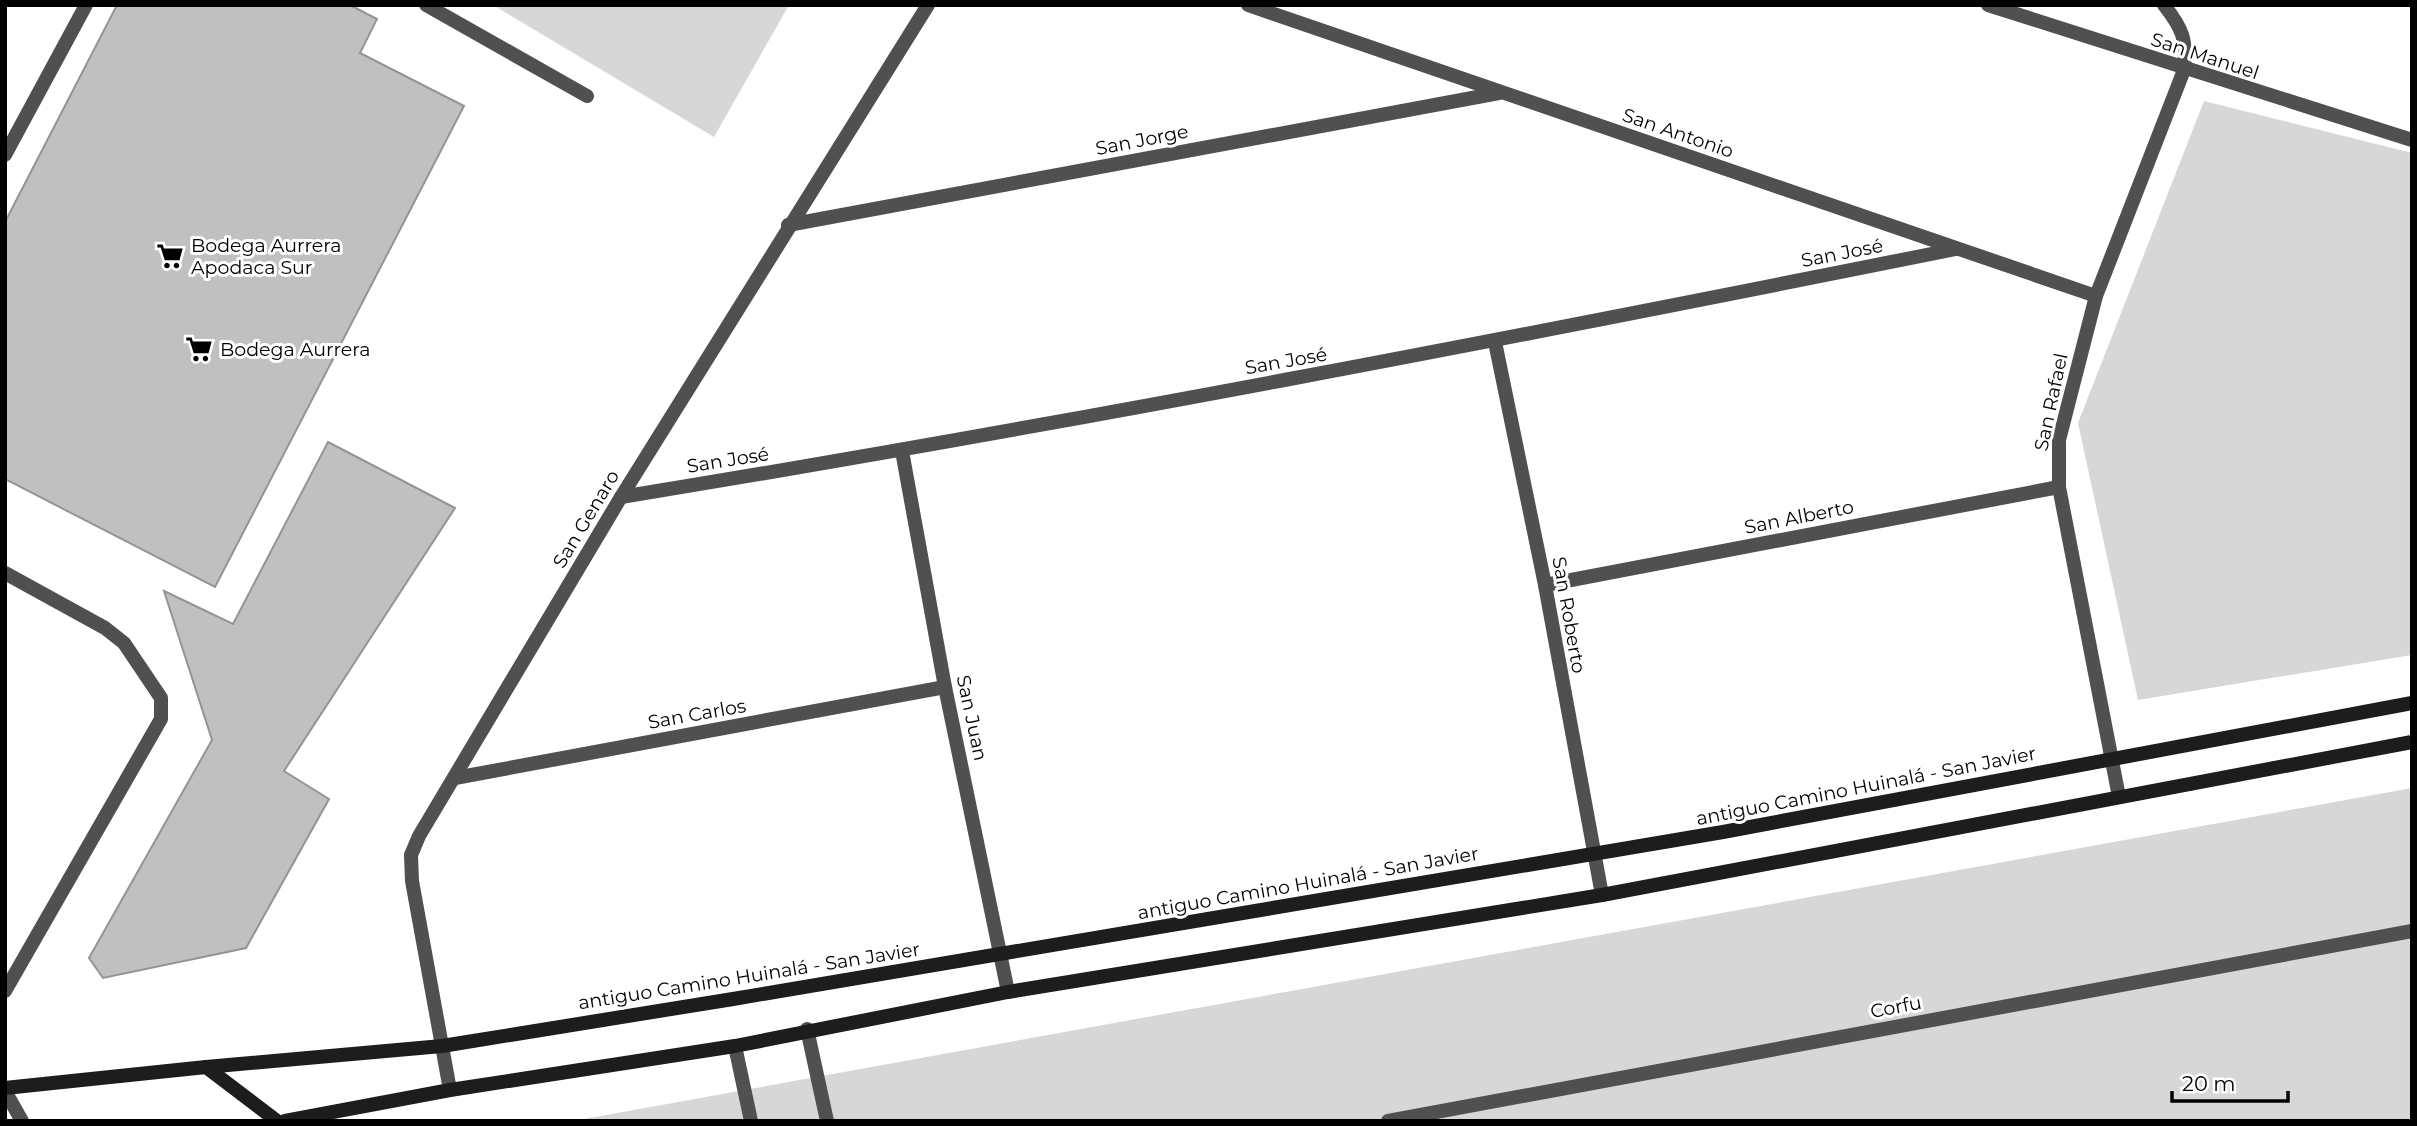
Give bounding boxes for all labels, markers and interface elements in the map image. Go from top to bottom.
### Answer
street label: San Manuel [2148,28,2262,84]
street label: San Antonio [1619,103,1737,163]
street label: San Jorge [1094,120,1190,160]
place label: Bodega Aurrera Apodaca Sur [191,234,341,279]
street label: San José [1799,234,1885,272]
supermarket icon: Bodega Aurrera Apodaca Sur [155,241,185,271]
supermarket icon: Bodega Aurrera [184,334,214,364]
place label: Bodega Aurrera [220,338,370,361]
street label: San José [1243,342,1329,380]
street label: San Rafael [2029,351,2073,453]
street label: San José [685,442,771,478]
street label: San Genaro [548,466,624,572]
street label: San Alberto [1742,495,1856,539]
street label: San Roberto [1547,555,1591,675]
street label: San Juan [952,673,992,763]
street label: San Carlos [646,694,748,734]
street label: antiguo Camino Huinalá - San Javier [1694,742,2038,830]
street label: antiguo Camino Huinalá - San Javier [1136,842,1480,924]
street label: antiguo Camino Huinalá - San Javier [576,938,922,1014]
street label: Corfu [1868,991,1924,1023]
scale bar [2172,1060,2288,1104]
text: 20 m [2182,1071,2236,1096]

